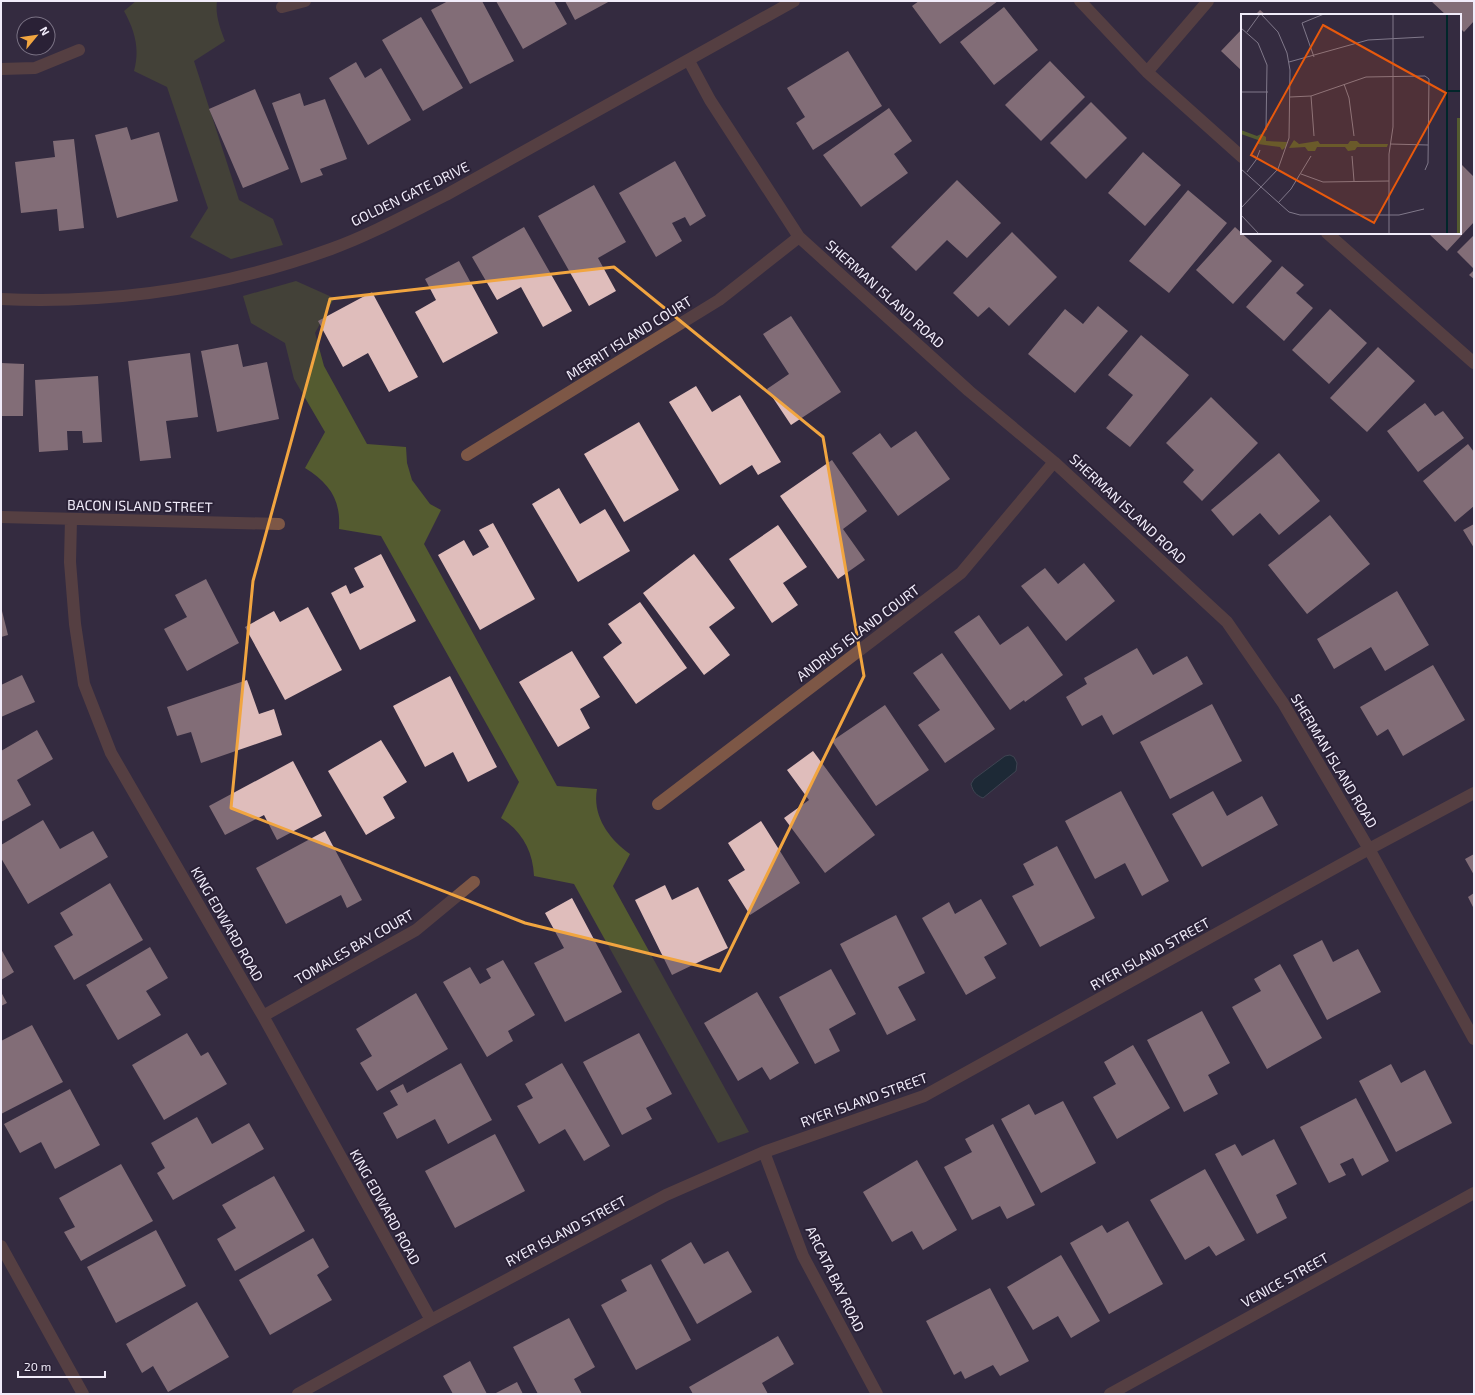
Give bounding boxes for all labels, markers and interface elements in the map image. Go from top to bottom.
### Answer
inset map [1241,14,1461,234]
north arrow [16,16,56,56]
text: N [38,24,53,38]
street label: GOLDEN GATE DRIVE [348,158,472,230]
street label: SHERMAN ISLAND ROAD [823,236,948,351]
street label: MERRIT ISLAND COURT [563,292,695,383]
street label: SHERMAN ISLAND ROAD [1066,450,1190,567]
street label: BACON ISLAND STREET [67,496,213,515]
street label: ANDRUS ISLAND COURT [793,581,923,684]
street label: SHERMAN ISLAND ROAD [1288,691,1381,831]
street label: KING EDWARD ROAD [188,863,267,984]
street label: TOMALES BAY COURT [291,906,416,988]
street label: RYER ISLAND STREET [1087,914,1213,994]
street label: RYER ISLAND STREET [798,1069,930,1130]
street label: KING EDWARD ROAD [347,1146,424,1268]
street label: RYER ISLAND STREET [503,1192,629,1270]
street label: ARCATA BAY ROAD [803,1223,868,1334]
street label: VENICE STREET [1238,1249,1331,1311]
scale bar [18,1353,105,1379]
text: 20 m [24,1359,51,1373]

